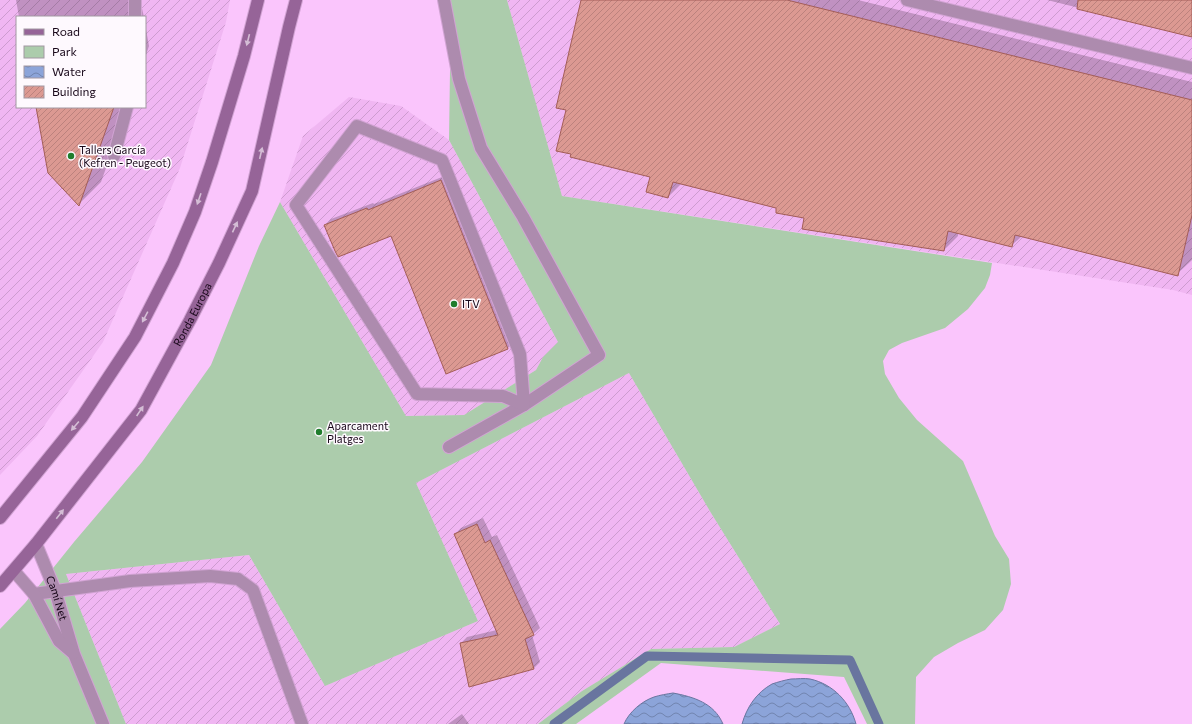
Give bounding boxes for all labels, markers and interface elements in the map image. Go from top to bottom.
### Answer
legend [16,16,146,108]
text: Road [52,24,80,38]
one-way arrow [244,34,250,47]
text: Park [52,44,78,58]
text: Water [52,64,86,78]
text: Building [52,84,96,98]
place label: Tallers García (Kefren - Peugeot) [79,143,171,169]
one-way arrow [258,147,264,159]
marker: Tallers García (Kefren - Peugeot) [66,151,76,161]
one-way arrow [196,193,202,205]
one-way arrow [232,221,239,233]
street label: Ronda Europa [170,280,214,348]
place label: ITV [462,297,480,310]
marker: ITV [449,299,459,309]
one-way arrow [142,311,149,323]
one-way arrow [136,406,144,416]
place label: Aparcament Platges [327,419,389,445]
one-way arrow [70,420,79,431]
marker: Aparcament Platges [314,427,324,437]
one-way arrow [55,508,64,519]
street label: Camí Net [44,573,71,622]

